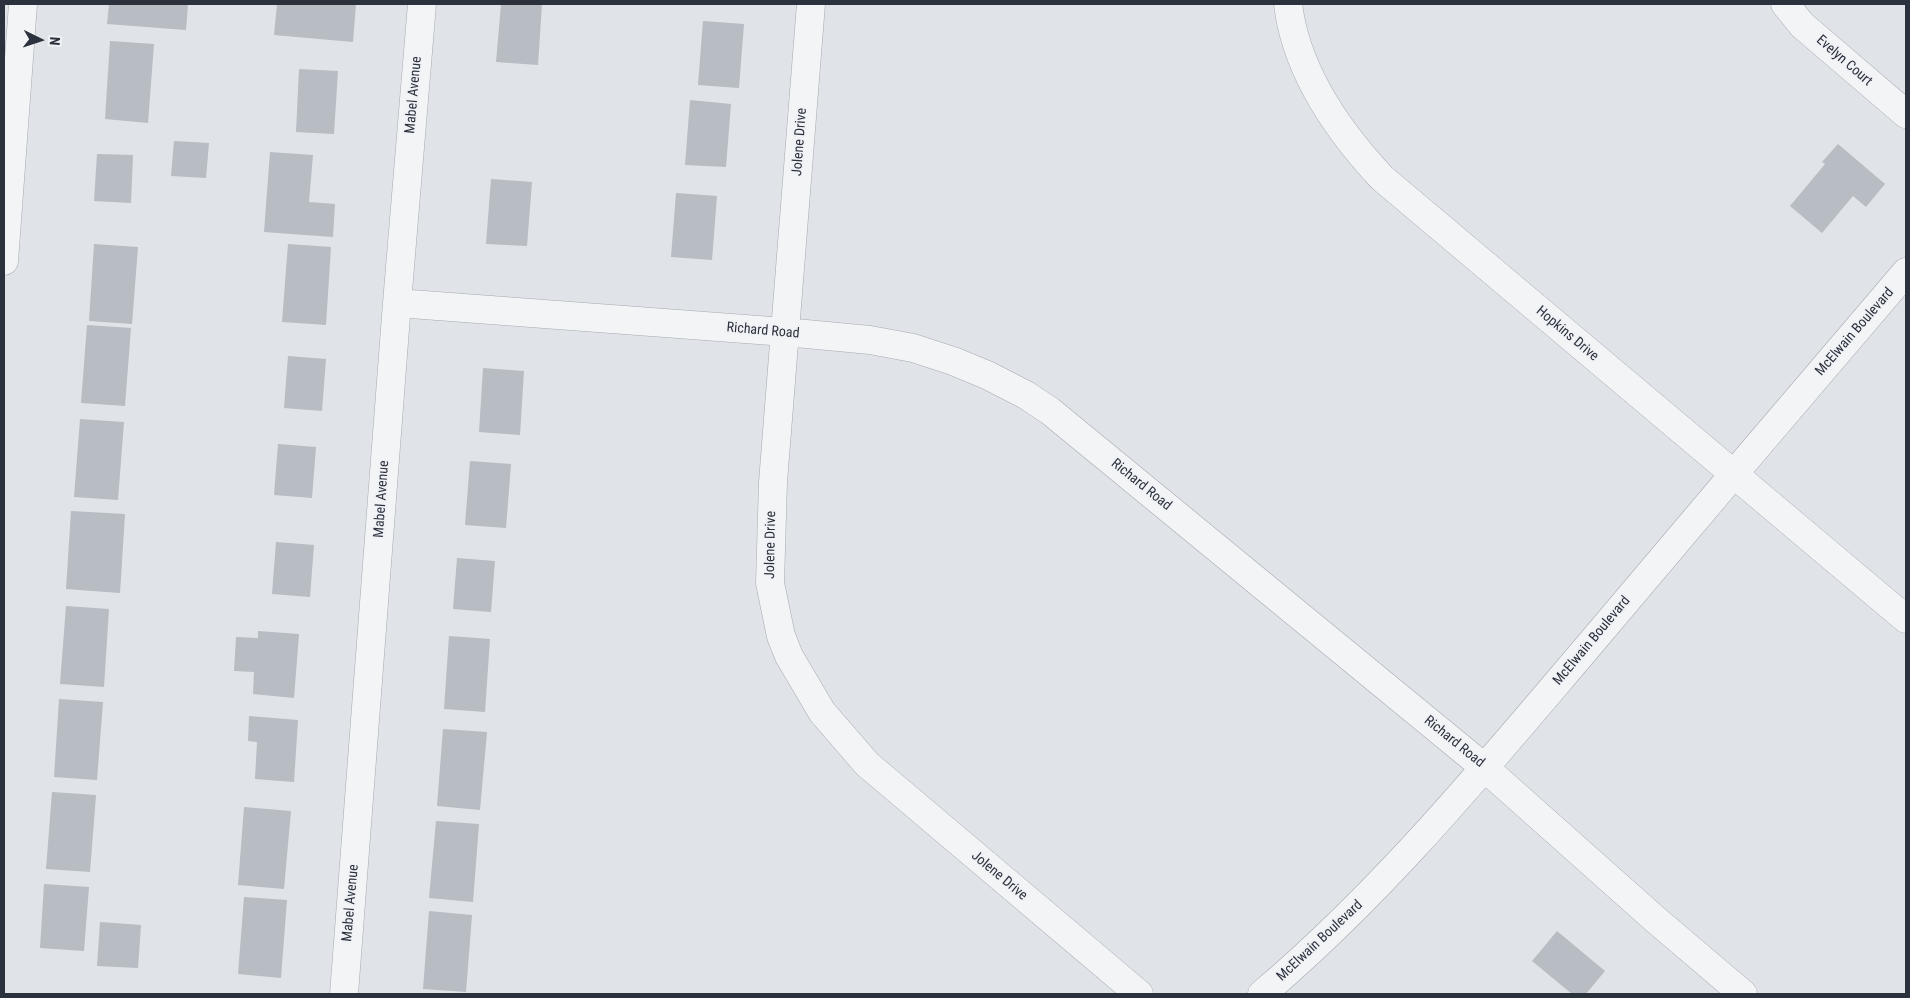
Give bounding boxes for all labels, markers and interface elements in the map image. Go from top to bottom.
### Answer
north arrow [15,15,65,65]
street label: Evelyn Court [1813,32,1875,90]
text: N [47,36,63,46]
street label: Mabel Avenue [402,56,426,134]
street label: Jolene Drive [789,107,811,177]
street label: McElwain Boulevard [1812,285,1898,379]
street label: Hopkins Drive [1532,303,1602,365]
street label: Richard Road [726,319,800,343]
street label: Richard Road [1107,456,1175,514]
street label: Mabel Avenue [371,460,393,538]
street label: Jolene Drive [762,511,780,579]
street label: McElwain Boulevard [1550,593,1634,689]
street label: Richard Road [1420,713,1488,771]
street label: Jolene Drive [968,848,1030,904]
street label: Mabel Avenue [339,864,363,942]
street label: McElwain Boulevard [1274,897,1366,985]

